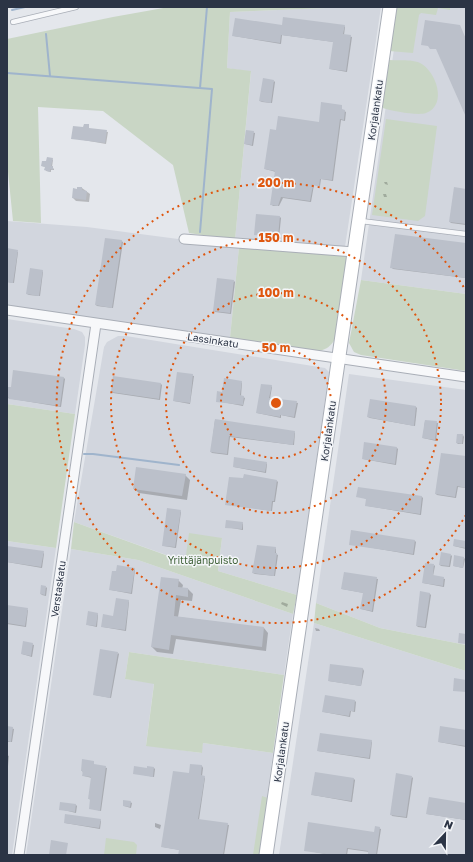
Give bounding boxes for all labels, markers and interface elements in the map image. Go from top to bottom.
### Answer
street label: Korjalankatu [365,79,385,141]
text: 200 m [258,175,294,190]
text: 150 m [259,230,293,245]
text: 100 m [258,285,294,300]
street label: Lassinkatu [186,330,240,350]
text: 50 m [262,340,290,355]
centre of rings [269,396,283,410]
street label: Korjalankatu [318,400,338,462]
park label: Yrittäjänpuisto [168,554,238,566]
street label: Verstaskatu [48,560,68,618]
street label: Korjalankatu [271,721,291,783]
north arrow [425,814,465,854]
text: N [443,817,455,832]

